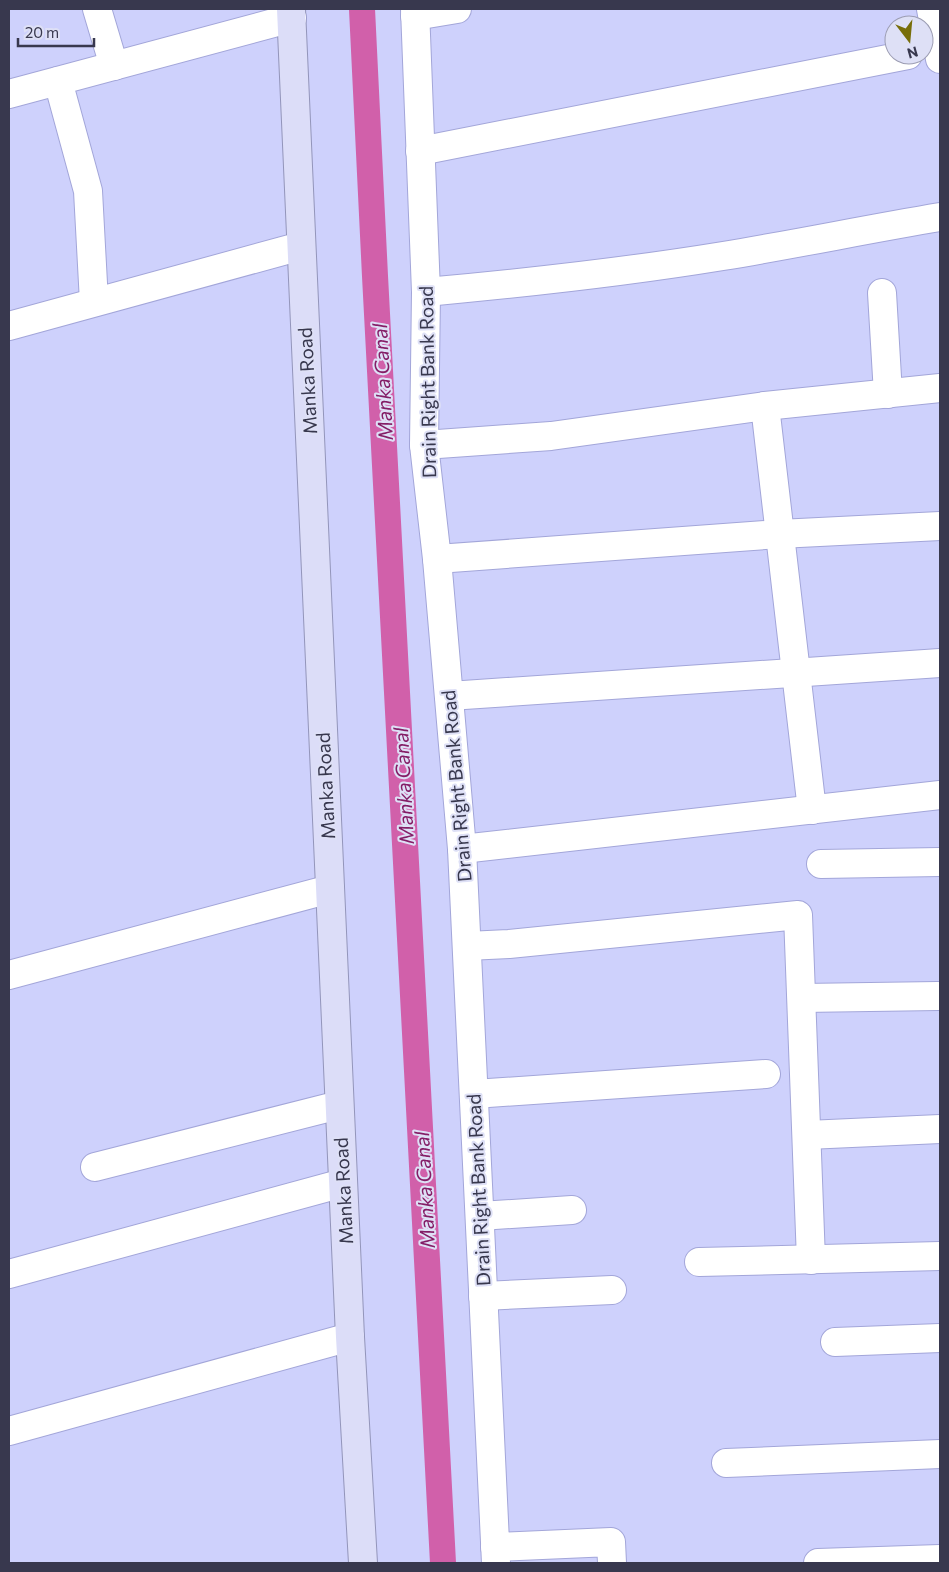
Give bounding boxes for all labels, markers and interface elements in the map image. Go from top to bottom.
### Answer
scale bar [18,15,94,47]
north arrow [884,15,934,65]
text: 20 m [25,23,59,41]
text: N [905,43,920,63]
street label: Drain Right Bank Road [414,286,440,478]
water label: Manka Canal [367,322,397,441]
street label: Manka Road [293,327,321,435]
street label: Drain Right Bank Road [436,689,476,883]
water label: Manka Canal [388,726,418,845]
street label: Manka Road [311,732,339,840]
street label: Drain Right Bank Road [461,1093,495,1287]
water label: Manka Canal [409,1130,439,1249]
street label: Manka Road [329,1137,357,1245]

